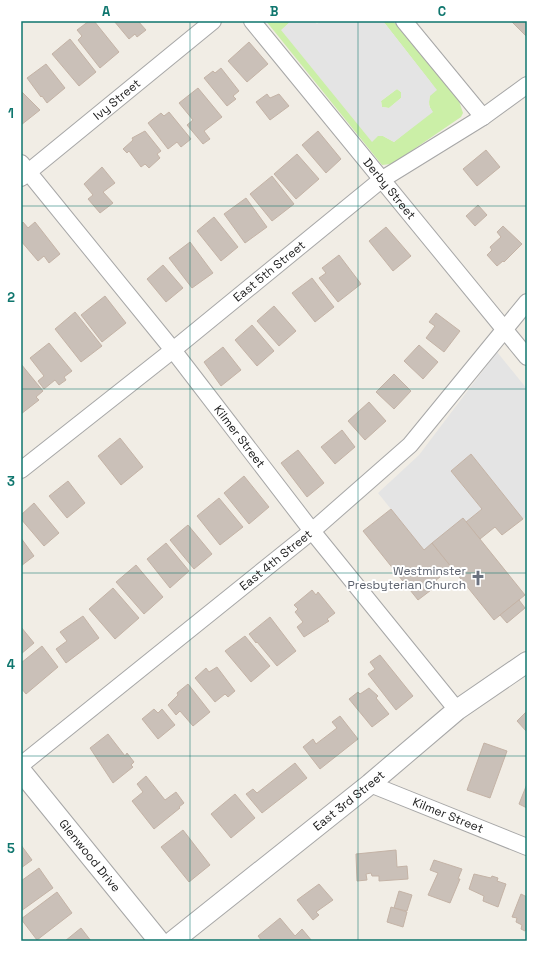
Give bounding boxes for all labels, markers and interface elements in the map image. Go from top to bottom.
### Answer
text: A [102,3,111,20]
text: B [270,3,279,20]
text: C [438,3,446,20]
street label: Ivy Street [90,75,144,124]
text: 1 [8,105,14,122]
street label: Derby Street [360,155,419,223]
street label: East 5th Street [230,237,309,305]
text: 2 [7,289,15,306]
street label: Kilmer Street [210,402,269,471]
text: 3 [7,473,15,490]
street label: East 4th Street [236,526,315,594]
place label: Westminster Presbyterian Church [348,563,466,593]
church icon: Westminster Presbyterian Church [469,569,487,587]
text: 4 [7,656,15,673]
street label: East 3rd Street [310,767,388,834]
street label: Kilmer Street [410,794,486,837]
street label: Glenwood Drive [55,816,124,895]
text: 5 [7,840,15,857]

